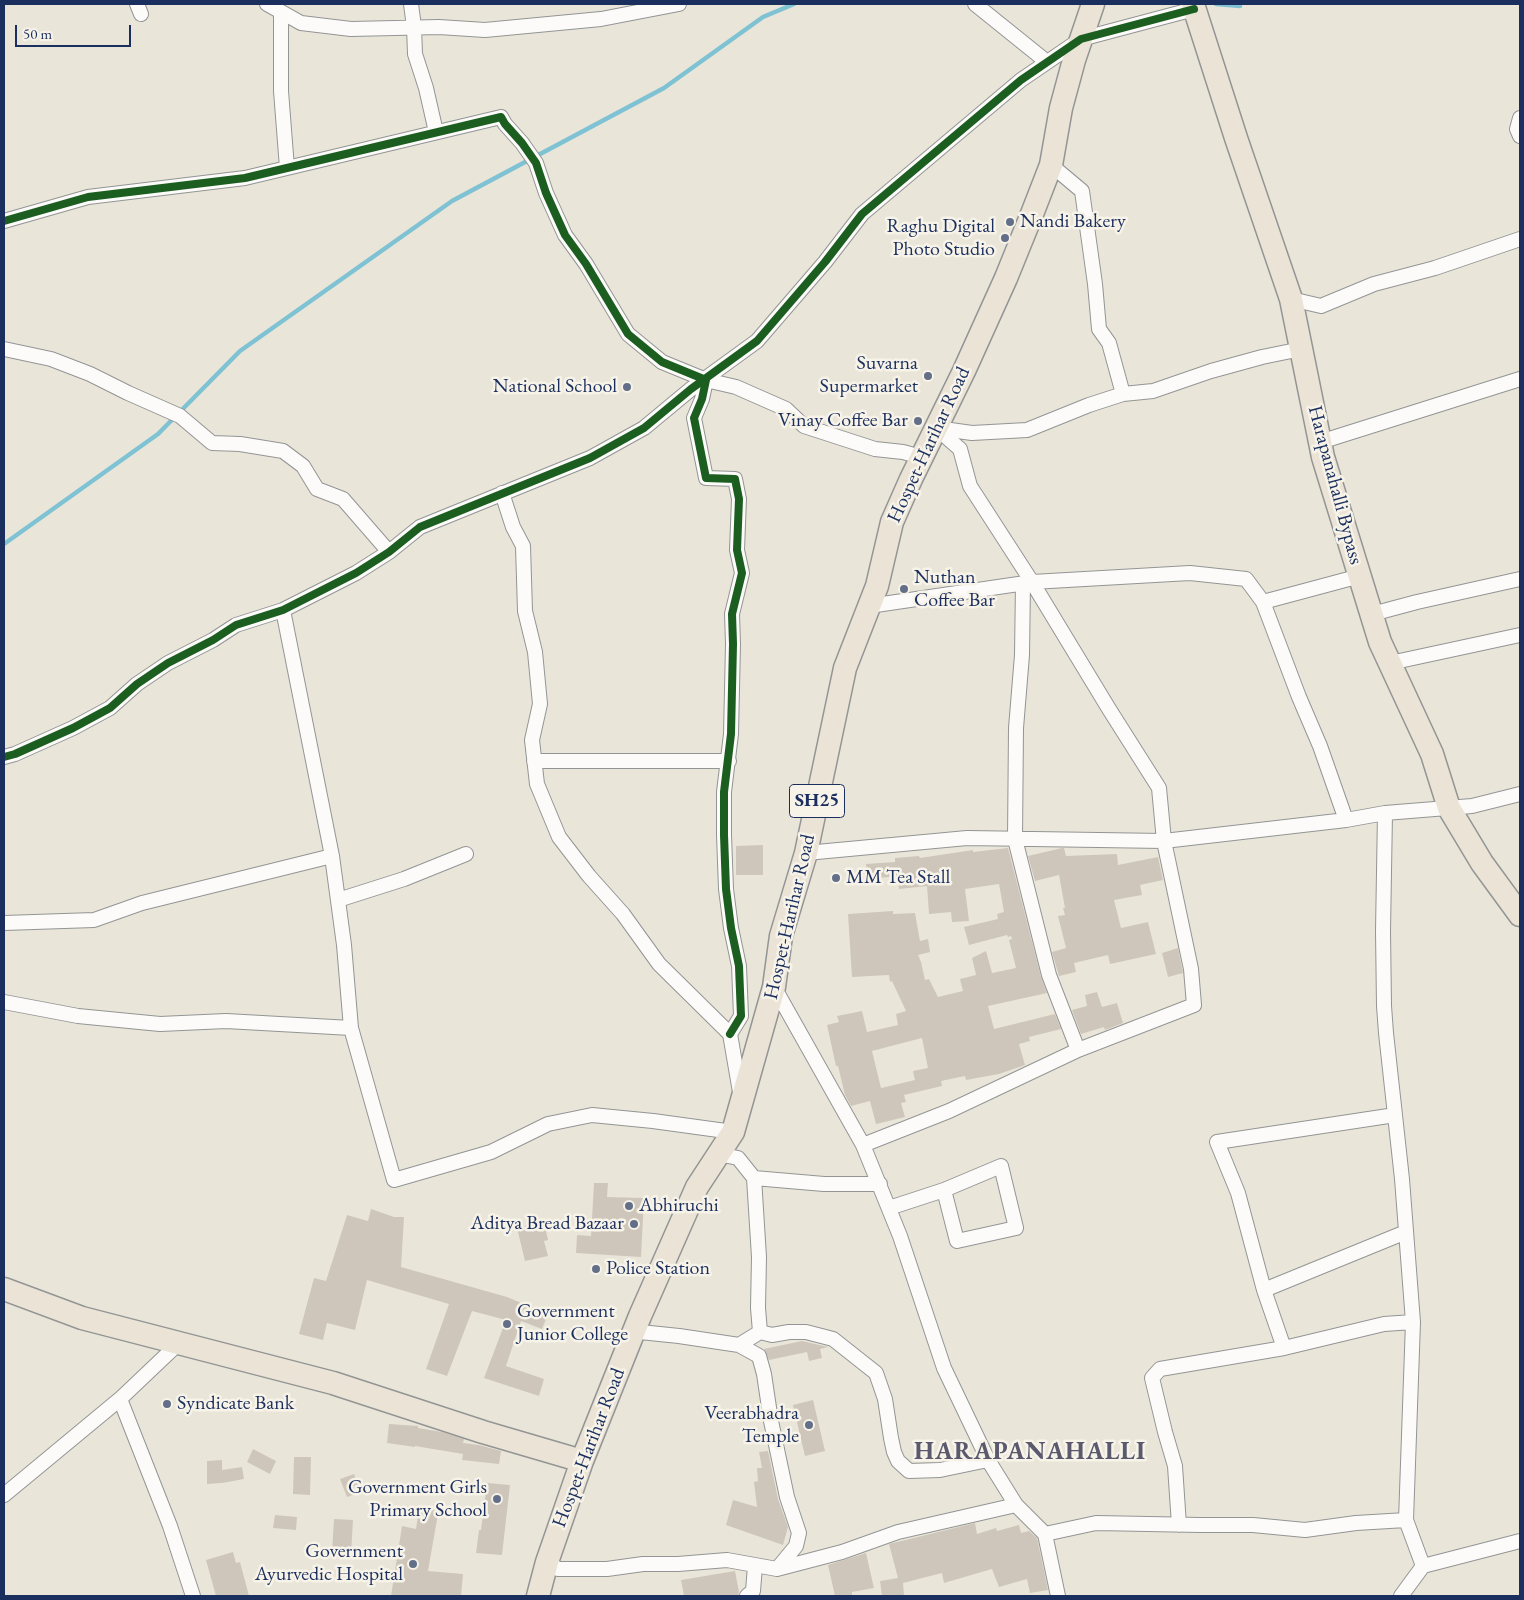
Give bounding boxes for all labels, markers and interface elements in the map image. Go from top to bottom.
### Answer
scale bar [18,15,134,47]
text: 50 m [23,24,52,43]
place label: Nandi Bakery [1020,210,1126,234]
place label: Raghu Digital Photo Studio [887,215,995,262]
marker: Nandi Bakery [1004,216,1016,228]
marker: Raghu Digital Photo Studio [999,232,1011,244]
place label: Suvarna Supermarket [820,352,918,399]
street label: Hospet-Harihar Road [882,363,976,527]
marker: Suvarna Supermarket [922,370,934,382]
place label: National School [493,375,617,399]
marker: National School [621,381,633,393]
street label: Harapanahalli Bypass [1302,403,1368,567]
place label: Vinay Coffee Bar [778,409,908,433]
marker: Vinay Coffee Bar [912,415,924,427]
place label: Nuthan Coffee Bar [914,566,995,613]
marker: Nuthan Coffee Bar [898,583,910,595]
road number: SH25 [790,784,844,818]
street label: Hospet-Harihar Road [759,832,821,1002]
place label: MM Tea Stall [846,866,950,890]
marker: MM Tea Stall [830,872,842,884]
place label: Abhiruchi [639,1194,719,1218]
marker: Abhiruchi [623,1200,635,1212]
place label: Aditya Bread Bazaar [471,1212,624,1236]
marker: Aditya Bread Bazaar [628,1218,640,1230]
place label: Police Station [606,1257,710,1281]
marker: Police Station [590,1263,602,1275]
place label: Government Junior College [517,1300,628,1347]
marker: Government Junior College [501,1318,513,1330]
street label: Hospet-Harihar Road [548,1365,630,1531]
place label: Syndicate Bank [177,1392,294,1416]
marker: Syndicate Bank [161,1398,173,1410]
place label: Veerabhadra Temple [704,1402,799,1449]
marker: Veerabhadra Temple [803,1419,815,1431]
district label: HARAPANAHALLI [912,1437,1148,1467]
place label: Government Girls Primary School [348,1476,487,1523]
marker: Government Girls Primary School [491,1493,503,1505]
place label: Government Ayurvedic Hospital [255,1540,403,1587]
marker: Government Ayurvedic Hospital [407,1558,419,1570]

